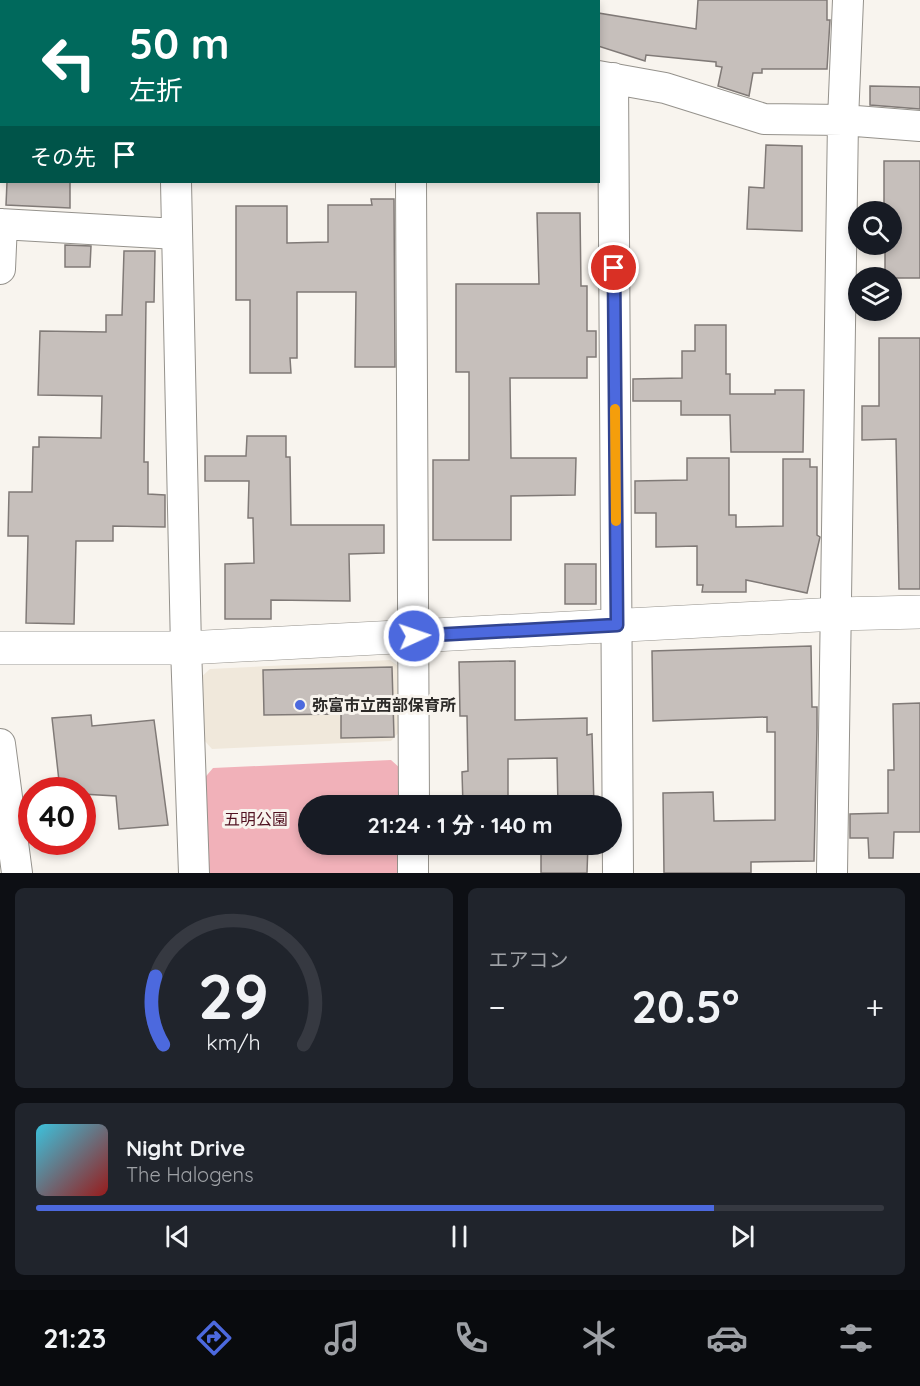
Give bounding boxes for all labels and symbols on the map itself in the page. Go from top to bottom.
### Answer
pin [588,242,639,293]
position arrow [382,604,446,668]
place label: 弥富市立西部保育所 [312,695,456,715]
marker: 弥富市立西部保育所 [293,698,307,712]
speed limit sign: 40 [18,777,96,855]
park label: 五明公園 [224,809,288,829]

